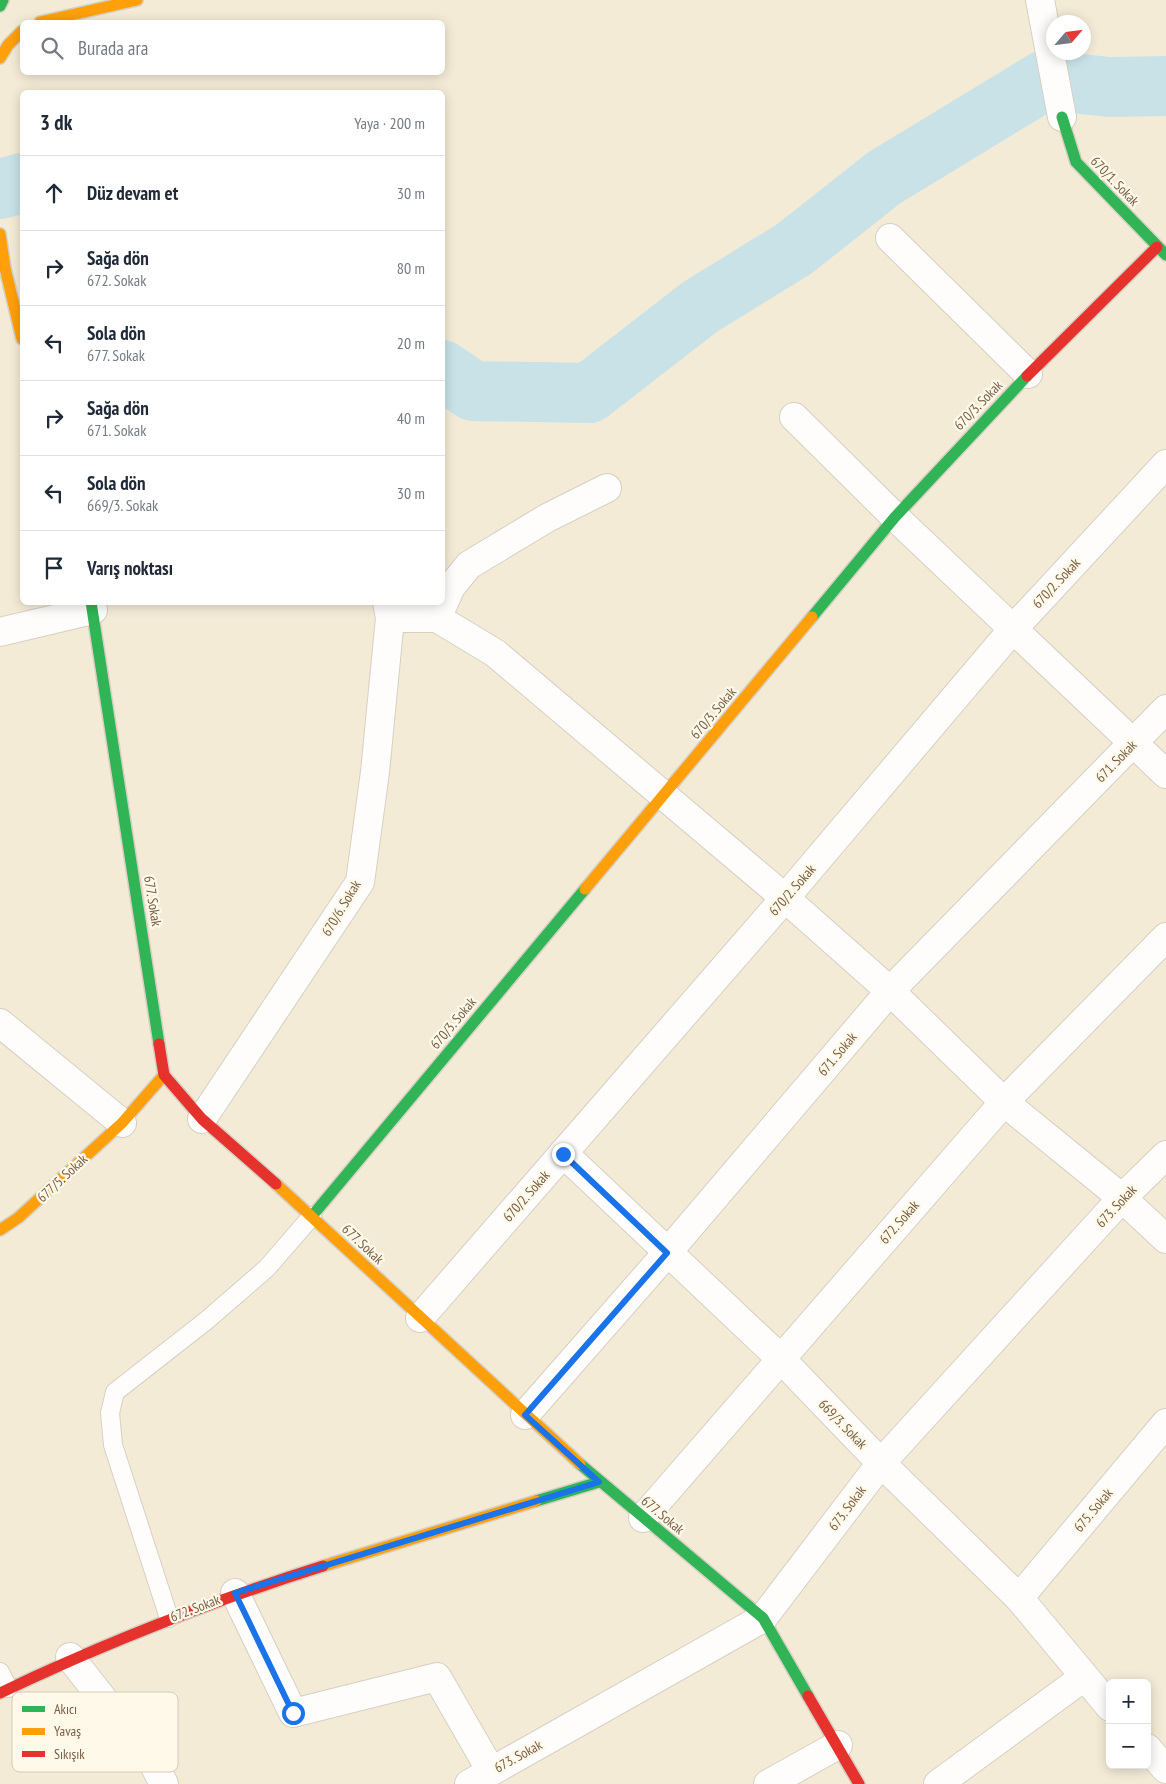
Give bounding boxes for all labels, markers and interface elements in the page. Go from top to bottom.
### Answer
north arrow [1046,15,1091,60]
search box [20,20,445,75]
icon: search [38,34,66,62]
text: Burada ara [78,36,148,60]
text: 3 dk [40,109,72,136]
text: Yaya · 200 m [354,113,425,133]
street label: 670/1. Sokak [1087,152,1144,210]
icon: ahead [40,179,68,207]
text: Düz devam et [87,181,178,205]
text: 30 m [397,183,425,203]
text: Sağa dön [87,246,149,270]
icon: right [40,254,68,282]
text: 80 m [397,258,425,278]
text: 672. Sokak [87,270,146,290]
text: Sola dön [87,321,146,345]
icon: left [40,329,68,357]
text: 20 m [397,333,425,353]
text: 677. Sokak [87,345,145,365]
street label: 670/3. Sokak [950,376,1007,434]
text: Sağa dön [87,396,149,420]
icon: right [40,404,68,432]
text: 40 m [397,408,425,428]
text: 671. Sokak [87,420,146,440]
text: Sola dön [87,471,146,495]
icon: left [40,479,68,507]
text: 30 m [397,483,425,503]
text: 669/3. Sokak [87,495,158,515]
icon: arrive [40,554,68,582]
street label: 670/2. Sokak [1028,554,1084,612]
text: Varış noktası [87,556,173,580]
street label: 670/3. Sokak [686,683,740,743]
street label: 671. Sokak [1091,736,1141,786]
street label: 670/2. Sokak [765,860,820,919]
street label: 677. Sokak [140,875,166,928]
street label: 670/6. Sokak [317,876,365,939]
street label: 670/3. Sokak [426,993,480,1053]
street label: 671. Sokak [813,1028,861,1080]
route end [552,1143,575,1166]
street label: 677/5. Sokak [33,1150,91,1206]
street label: 670/2. Sokak [499,1166,554,1225]
street label: 673. Sokak [1092,1180,1141,1231]
street label: 672. Sokak [875,1196,923,1248]
street label: 677. Sokak [338,1220,388,1268]
street label: 669/3. Sokak [815,1395,872,1453]
street label: 673. Sokak [824,1481,870,1534]
street label: 675. Sokak [1069,1484,1117,1536]
street label: 677. Sokak [638,1492,689,1539]
street label: 672. Sokak [168,1590,223,1626]
map controls [1106,1679,1151,1769]
button: + [1106,1679,1151,1724]
legend [12,1692,178,1772]
text: Akıcı [54,1700,77,1718]
route start [282,1702,305,1725]
text: Yavaş [54,1722,81,1740]
button: − [1106,1724,1151,1769]
street label: 673. Sokak [491,1735,546,1776]
text: Sıkışık [54,1745,85,1763]

